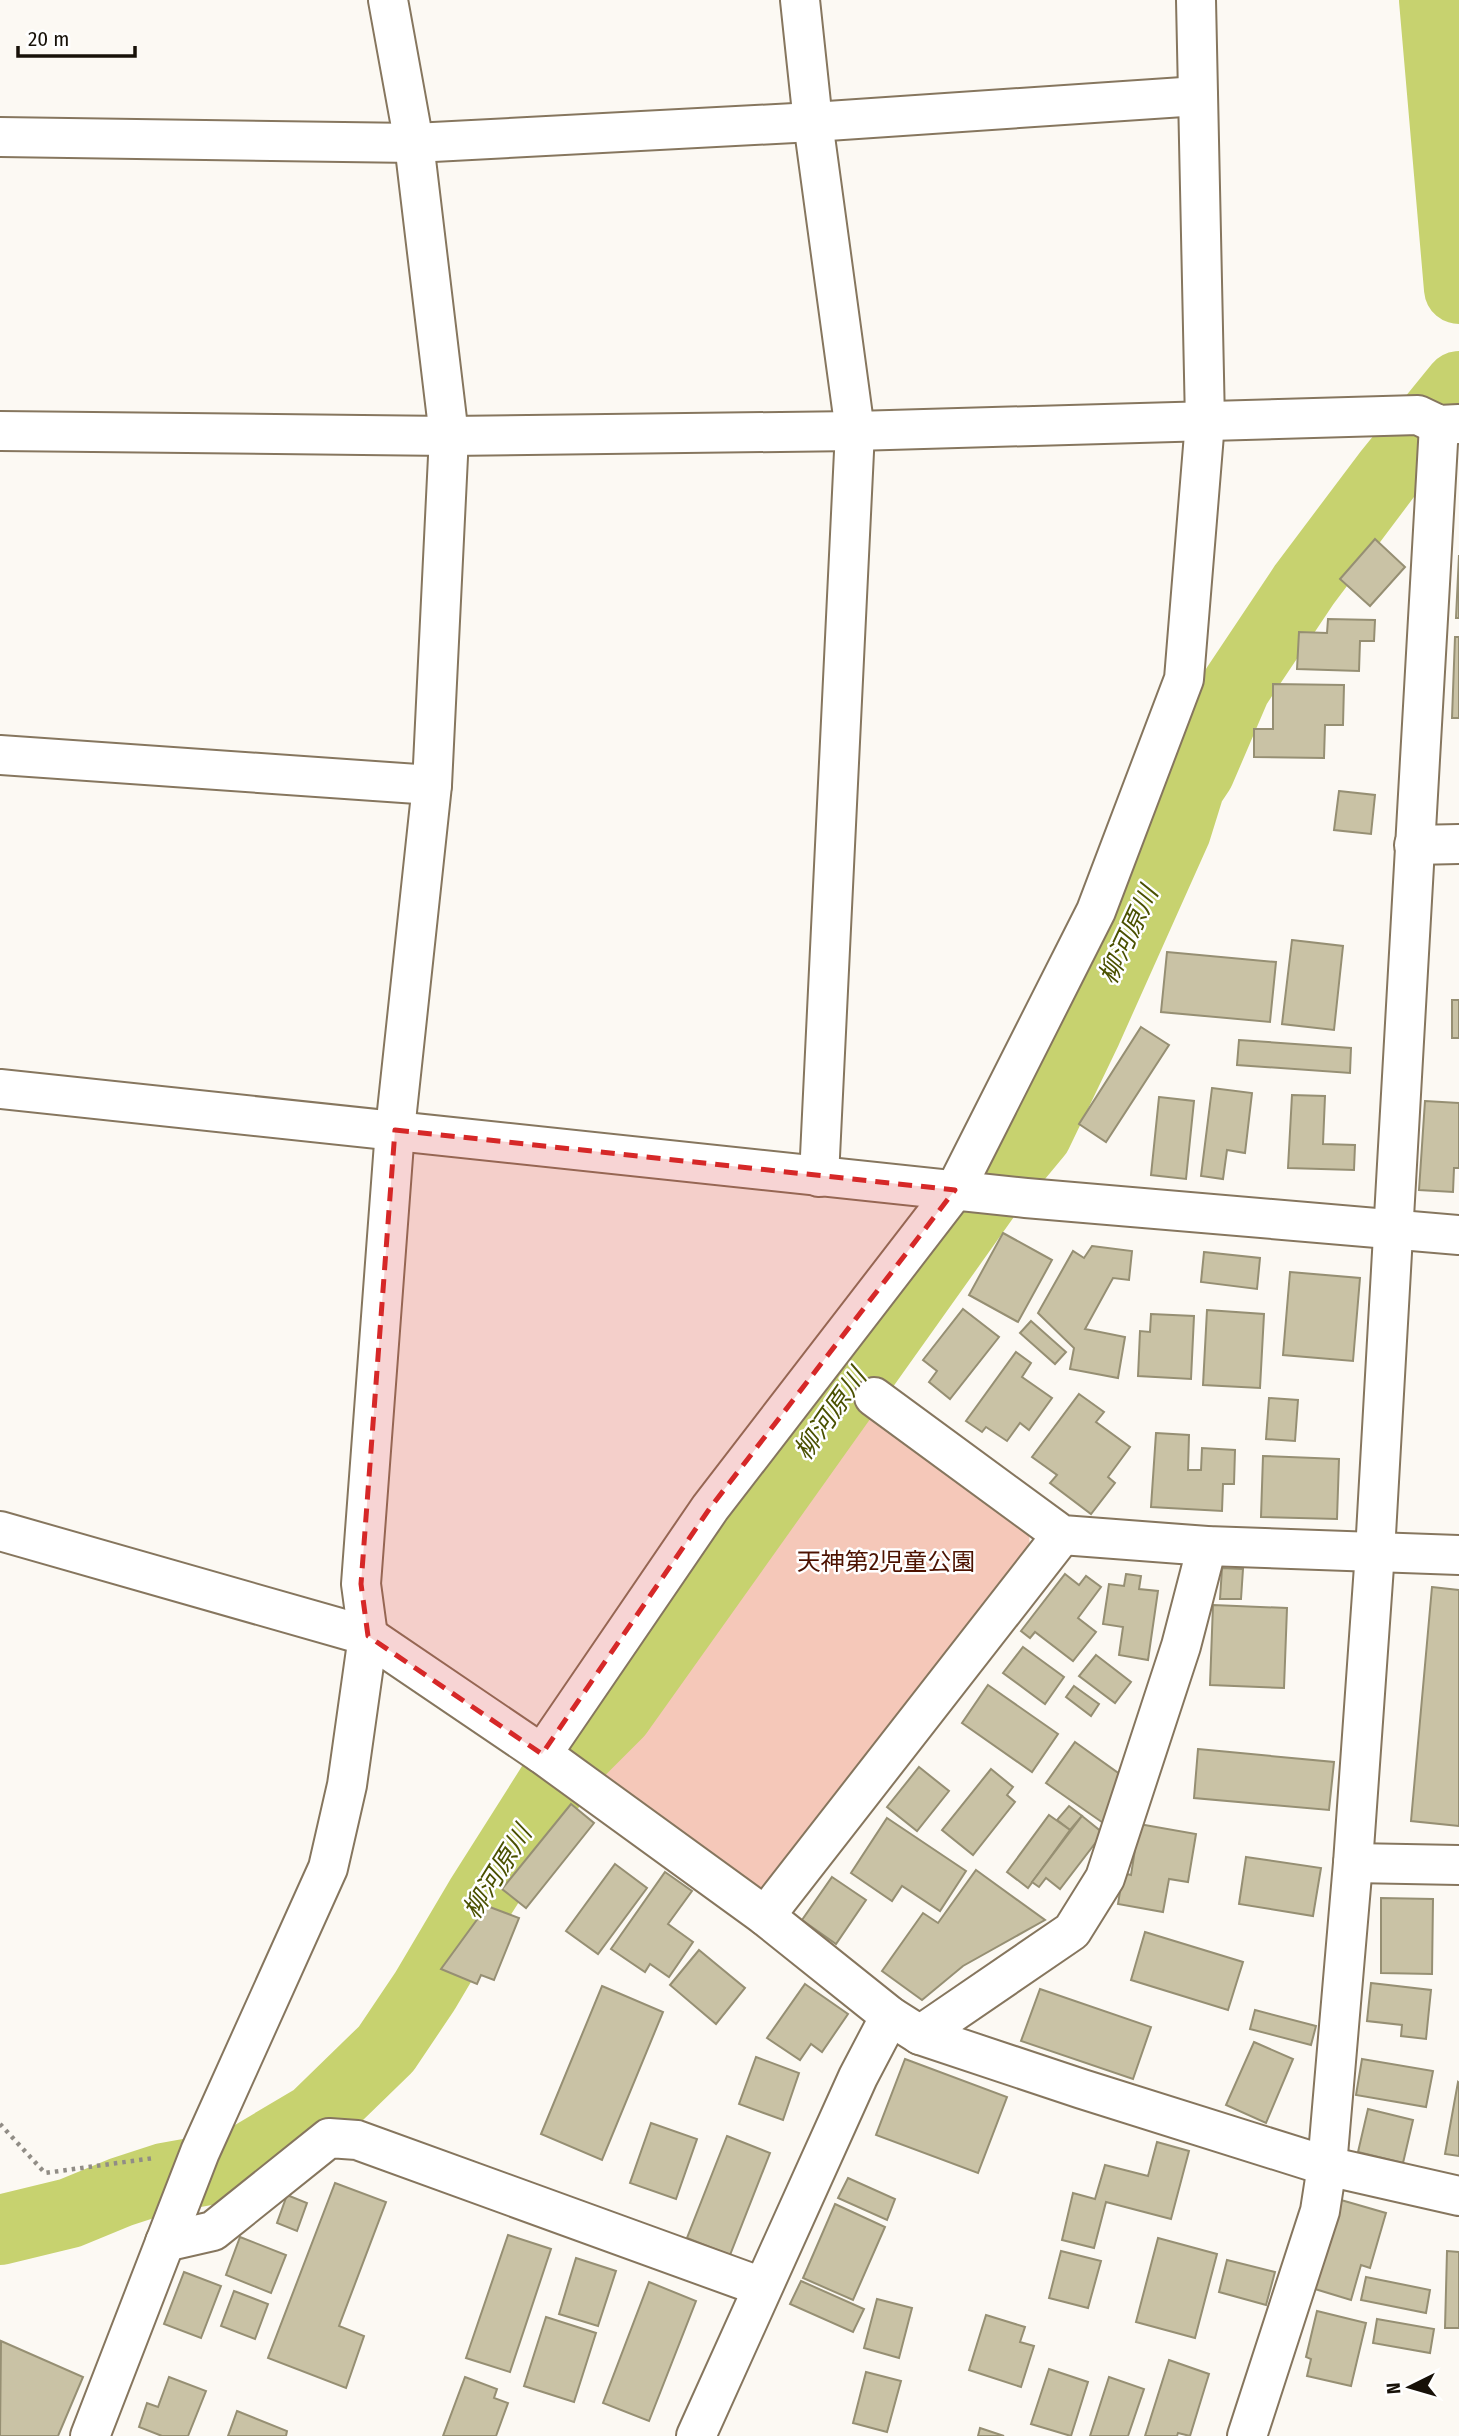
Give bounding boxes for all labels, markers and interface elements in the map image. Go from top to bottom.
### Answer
scale bar [18,14,135,58]
text: 20 m [28,26,69,52]
water label: 柳河原川 [1092,879,1166,989]
water label: 柳河原川 [788,1360,875,1466]
park label: 天神第2児童公園 [797,1548,975,1576]
water label: 柳河原川 [457,1817,540,1925]
north arrow [1375,2352,1445,2422]
text: N [1382,2382,1406,2395]

